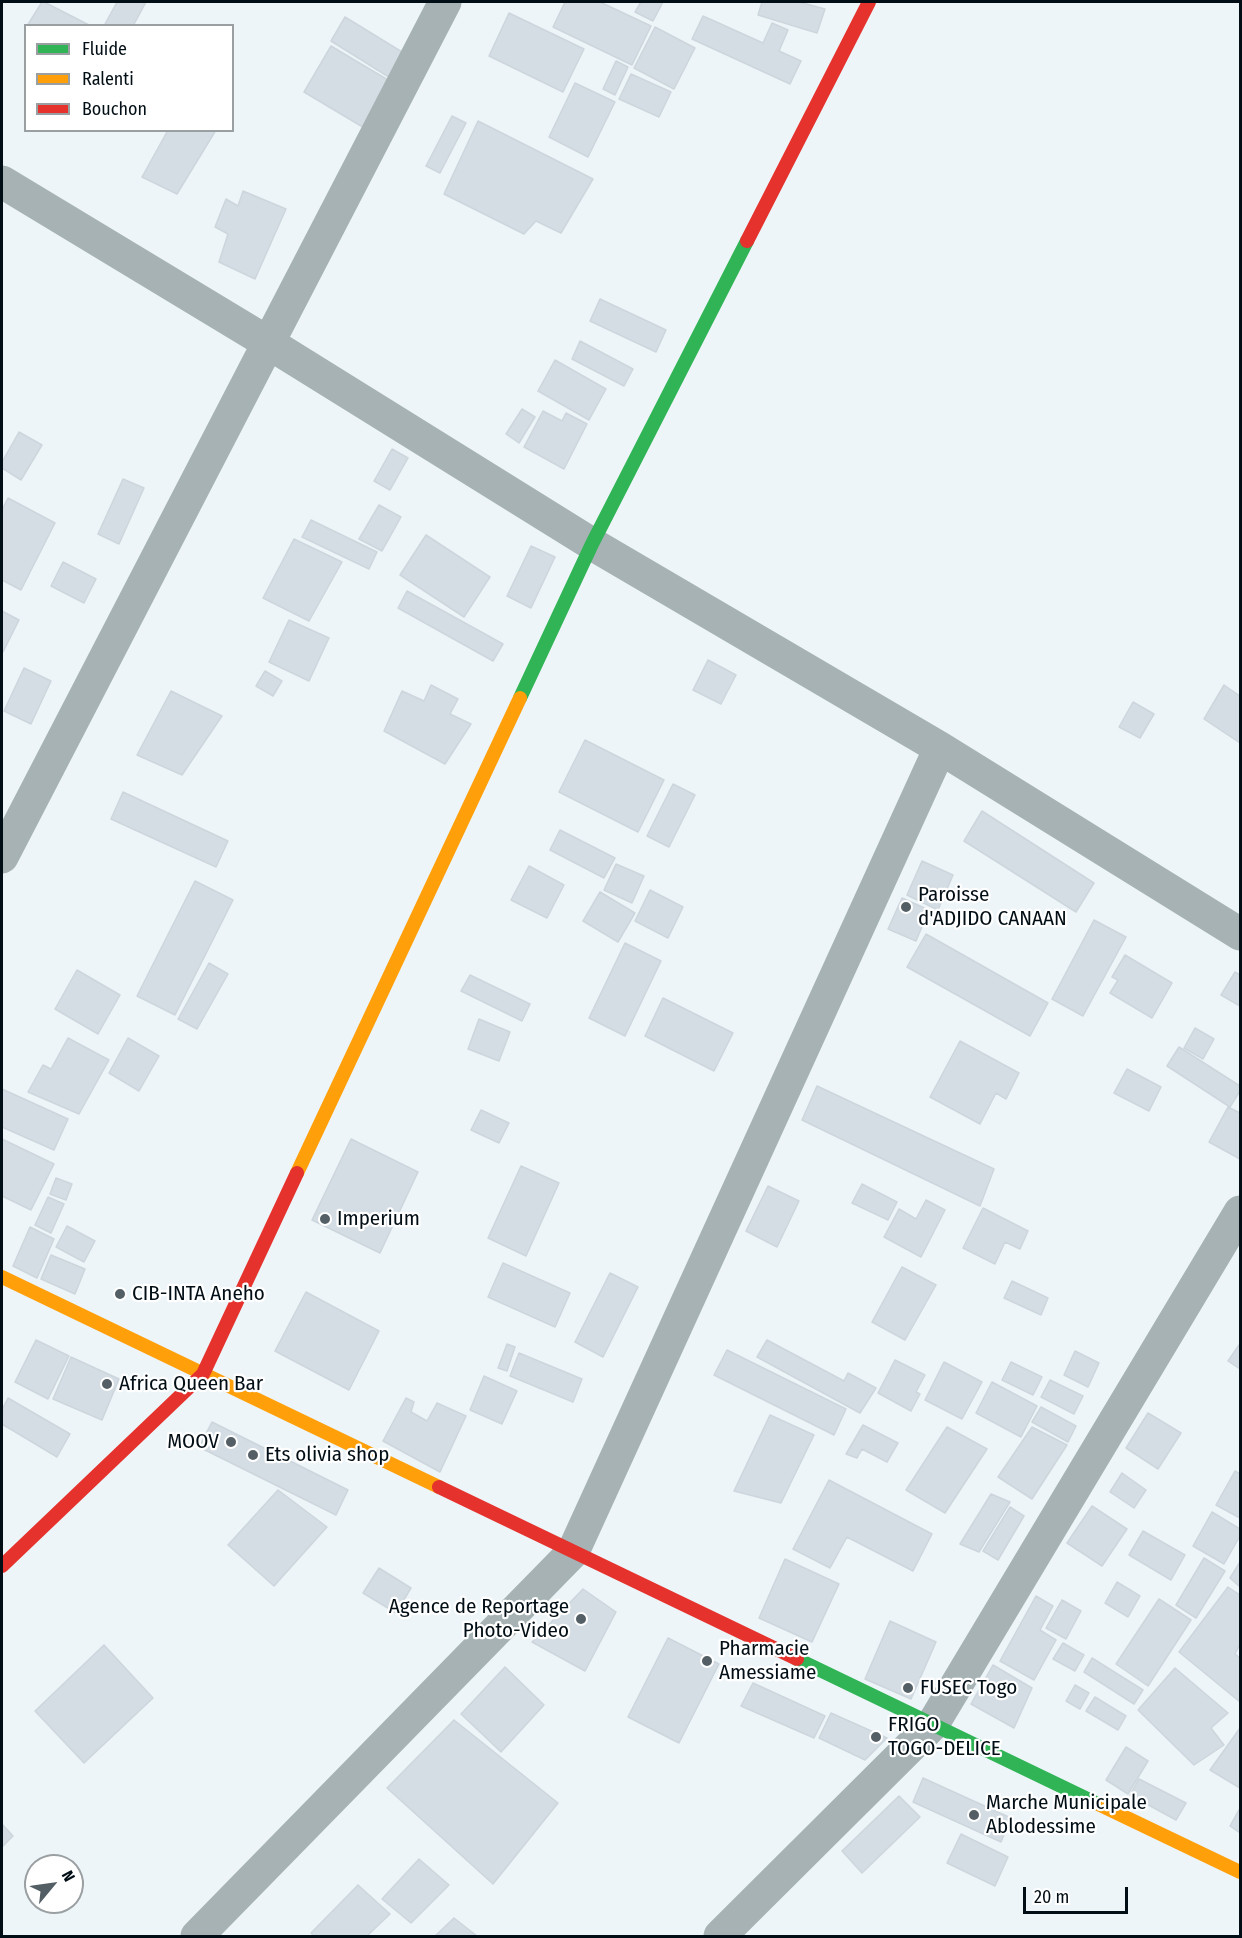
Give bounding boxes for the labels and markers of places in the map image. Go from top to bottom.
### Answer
place label: Paroisse d'ADJIDO CANAAN [918,882,1067,932]
marker: Paroisse d'ADJIDO CANAAN [899,900,913,914]
place label: Imperium [337,1206,420,1232]
marker: Imperium [318,1212,332,1226]
place label: CIB-INTA Aneho [132,1281,265,1307]
marker: CIB-INTA Aneho [113,1287,127,1301]
place label: Africa Queen Bar [119,1371,263,1397]
marker: Africa Queen Bar [100,1377,114,1391]
place label: MOOV [167,1429,219,1455]
marker: MOOV [224,1435,238,1449]
place label: Ets olivia shop [265,1442,389,1468]
marker: Ets olivia shop [246,1448,260,1462]
place label: Agence de Reportage Photo-Video [389,1594,569,1644]
marker: Agence de Reportage Photo-Video [574,1612,588,1626]
place label: Pharmacie Amessiame [719,1636,816,1686]
marker: Pharmacie Amessiame [700,1654,714,1668]
place label: FUSEC Togo [920,1675,1017,1701]
marker: FUSEC Togo [901,1681,915,1695]
place label: FRIGO TOGO-DELICE [888,1712,1001,1762]
marker: FRIGO TOGO-DELICE [869,1730,883,1744]
place label: Marche Municipale Ablodessime [986,1790,1147,1840]
marker: Marche Municipale Ablodessime [967,1808,981,1822]

